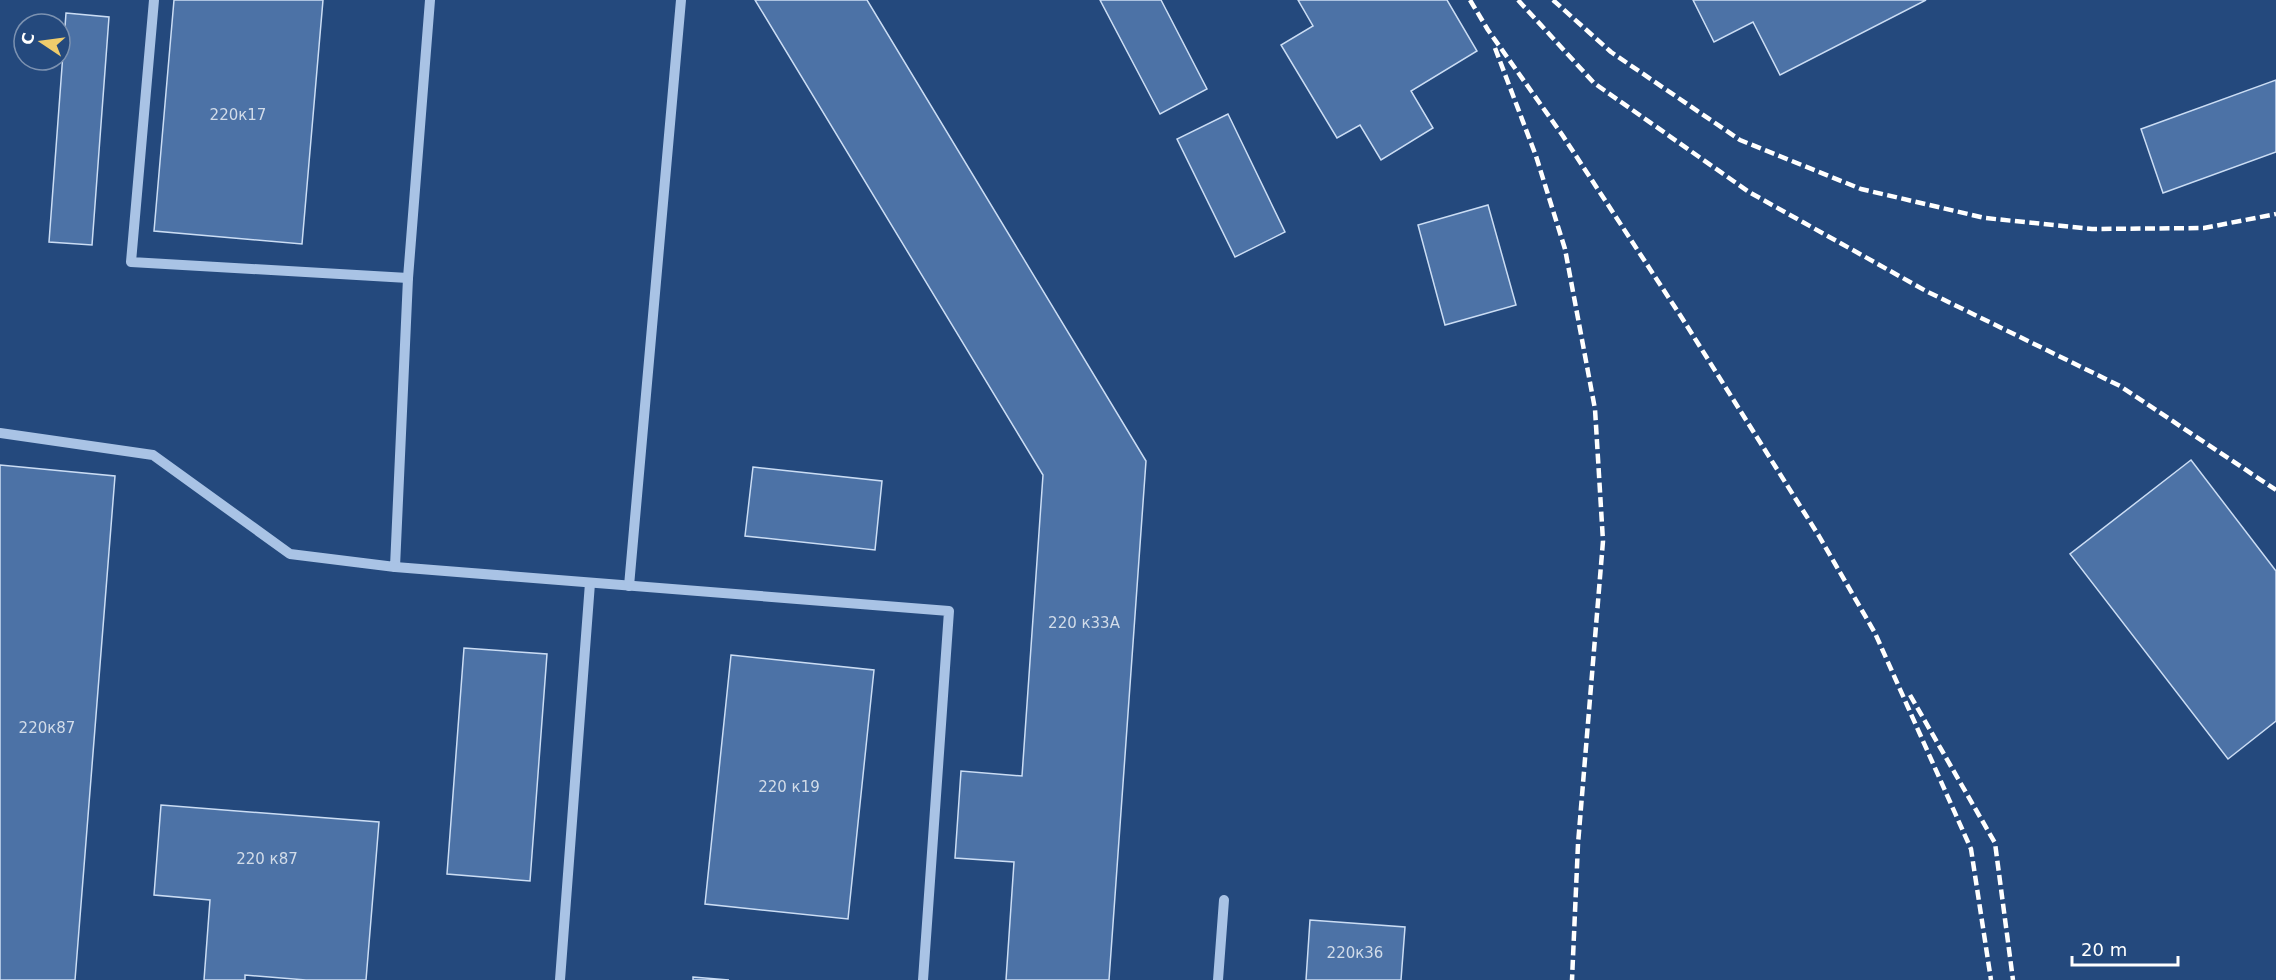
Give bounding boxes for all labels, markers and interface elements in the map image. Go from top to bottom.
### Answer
north arrow [12,12,72,72]
text: С [17,31,38,47]
house number: 220к17 [210,106,266,124]
house number: 220 к33А [1048,614,1121,632]
house number: 220к87 [19,719,75,737]
house number: 220 к19 [758,778,820,796]
house number: 220 к87 [236,850,298,868]
scale bar [2072,929,2178,967]
text: 20 m [2081,939,2127,960]
house number: 220к36 [1327,944,1383,962]

